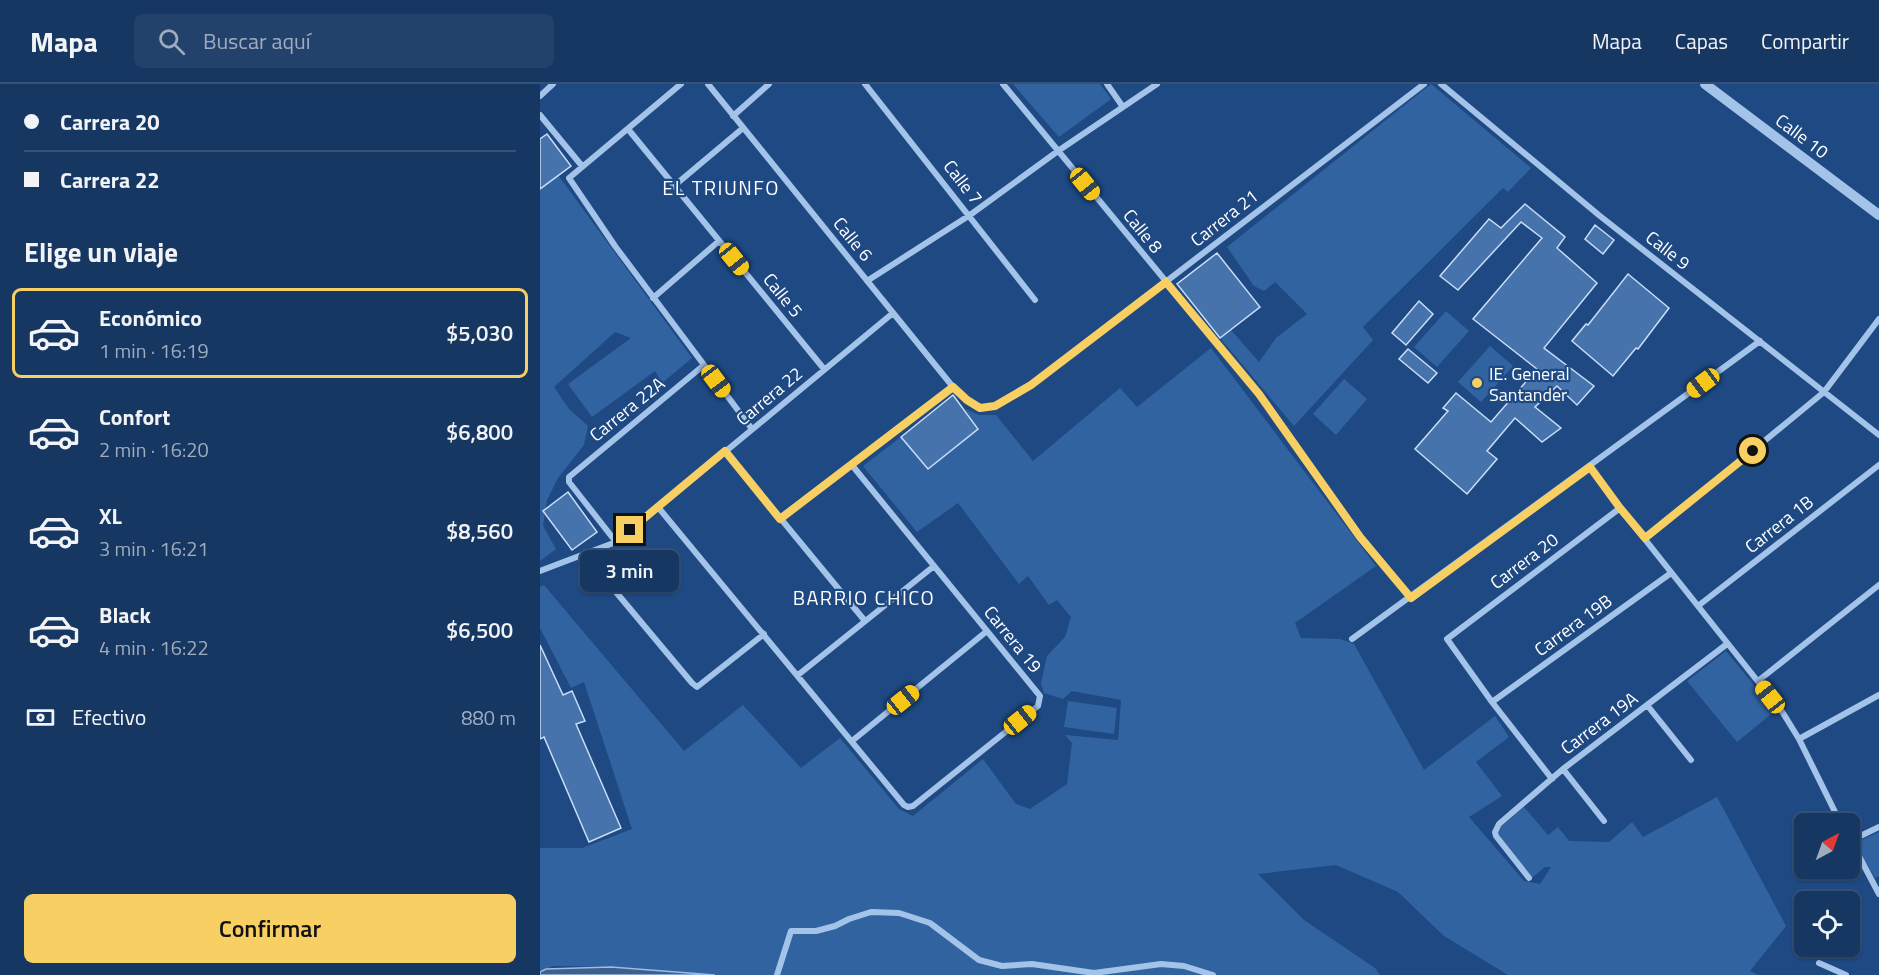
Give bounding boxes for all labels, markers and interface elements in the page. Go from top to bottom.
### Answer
search box [134,14,554,68]
text: Mapa [30,20,98,63]
text: Buscar aquí [203,24,311,58]
icon: search [155,25,188,58]
text: Mapa [1592,25,1642,57]
text: Capas [1675,25,1728,57]
text: Compartir [1761,25,1849,57]
text: Carrera 20 [60,105,160,139]
street label: Calle 10 [1770,107,1834,165]
street label: Calle 7 [937,154,989,210]
text: Carrera 22 [60,163,160,197]
car [1067,164,1103,204]
district label: EL TRIUNFO [662,172,780,203]
street label: Carrera 21 [1184,183,1264,253]
street label: Calle 8 [1117,203,1169,259]
street label: Calle 6 [827,211,879,267]
street label: Calle 9 [1640,224,1696,276]
text: Elige un viaje [24,231,178,272]
car [716,239,752,279]
street label: Calle 5 [757,267,809,323]
text: Económico [99,301,202,335]
icon: car [27,306,81,360]
text: $5,030 [446,316,513,350]
text: 1 min · 16:19 [99,335,209,366]
street label: Carrera 22 [730,360,808,432]
place label: IE. General Santander [1489,360,1570,408]
car [698,361,734,401]
car [1683,365,1723,401]
street label: Carrera 22A [583,370,671,448]
marker: IE. General Santander [1470,376,1484,390]
text: Confort [99,400,170,434]
icon: car [27,405,81,459]
text: $6,800 [446,415,513,449]
text: 2 min · 16:20 [99,434,209,465]
route start [1739,437,1766,464]
street label: Carrera 1B [1739,489,1819,559]
text: XL [99,499,122,533]
icon: car [27,504,81,558]
text: $8,560 [446,514,513,548]
route end [616,516,643,543]
street label: Carrera 20 [1484,526,1564,596]
text: 3 min · 16:21 [99,533,209,564]
callout: 3 min [580,551,680,593]
text: 3 min [605,555,654,586]
district label: BARRIO CHICO [793,582,935,613]
street label: Carrera 19B [1528,587,1618,663]
text: Black [99,598,151,632]
street label: Carrera 19 [977,600,1049,678]
icon: car [27,603,81,657]
text: $6,500 [446,613,513,647]
text: 4 min · 16:22 [99,632,209,663]
car [1752,677,1788,717]
car [883,682,923,718]
street label: Carrera 19A [1555,685,1643,761]
text: Efectivo [72,700,146,734]
icon: cash [24,701,57,734]
text: 880 m [461,702,516,733]
car [1000,702,1040,738]
north arrow [1794,813,1860,879]
map controls [1794,813,1860,957]
button: locate [1794,891,1860,957]
button: Confirmar [24,894,516,963]

